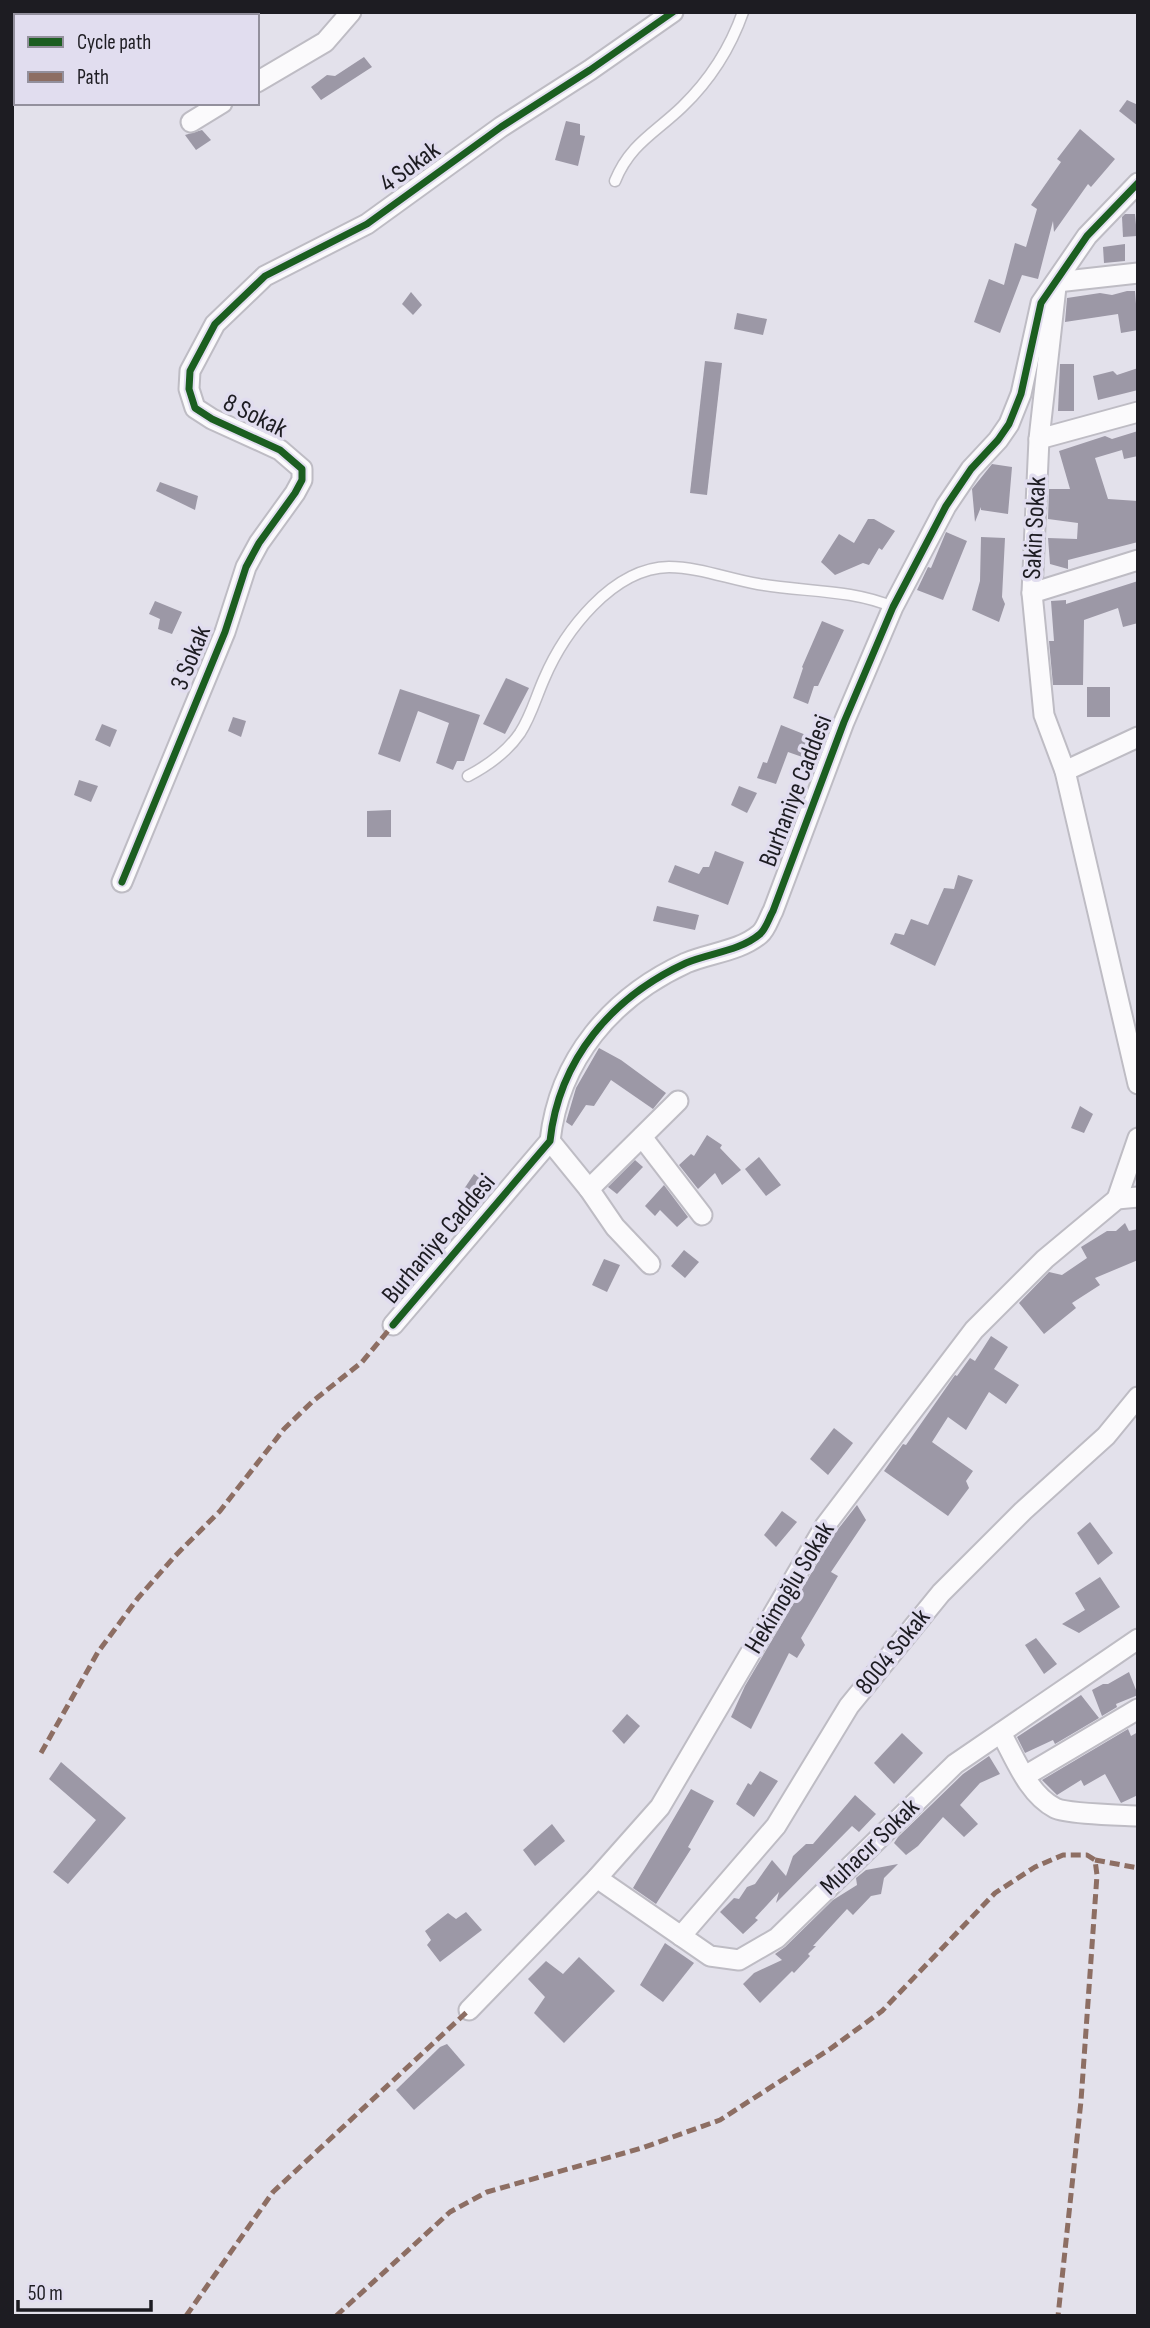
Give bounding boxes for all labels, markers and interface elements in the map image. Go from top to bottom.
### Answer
legend [14,14,259,105]
text: Cycle path [77,30,151,55]
text: Path [77,65,109,90]
street label: 4 Sokak [374,135,446,199]
street label: 8 Sokak [218,387,292,445]
street label: Sakin Sokak [1017,476,1053,580]
street label: 3 Sokak [164,621,218,695]
street label: Burhaniye Caddesi [753,711,839,871]
street label: Burhaniye Caddesi [376,1168,502,1310]
street label: Hekimoğlu Sokak [739,1517,841,1659]
street label: 8004 Sokak [849,1603,937,1701]
street label: Muhacır Sokak [814,1792,926,1902]
scale bar [18,2268,150,2312]
text: 50 m [28,2281,63,2306]

